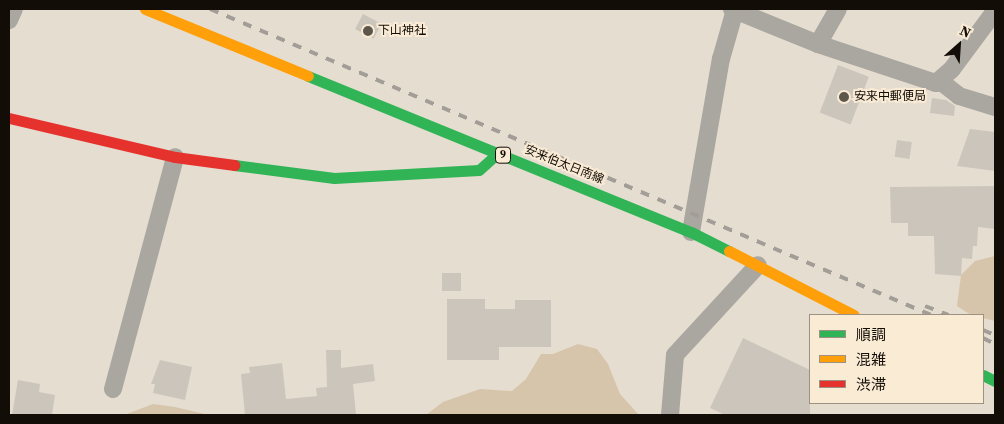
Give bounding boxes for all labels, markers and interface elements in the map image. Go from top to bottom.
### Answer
north arrow [934,20,984,70]
text: N [957,20,975,43]
place label: 下山神社 [378,24,426,38]
marker: 下山神社 [362,25,374,37]
place label: 安来中郵便局 [854,90,926,104]
marker: 安来中郵便局 [838,91,850,103]
street label: 安来伯太日南線 [522,143,606,187]
road number: 9 [494,146,512,164]
legend [809,314,984,404]
text: 順調 [856,324,886,345]
text: 混雑 [856,349,886,370]
text: 渋滞 [856,374,886,395]

